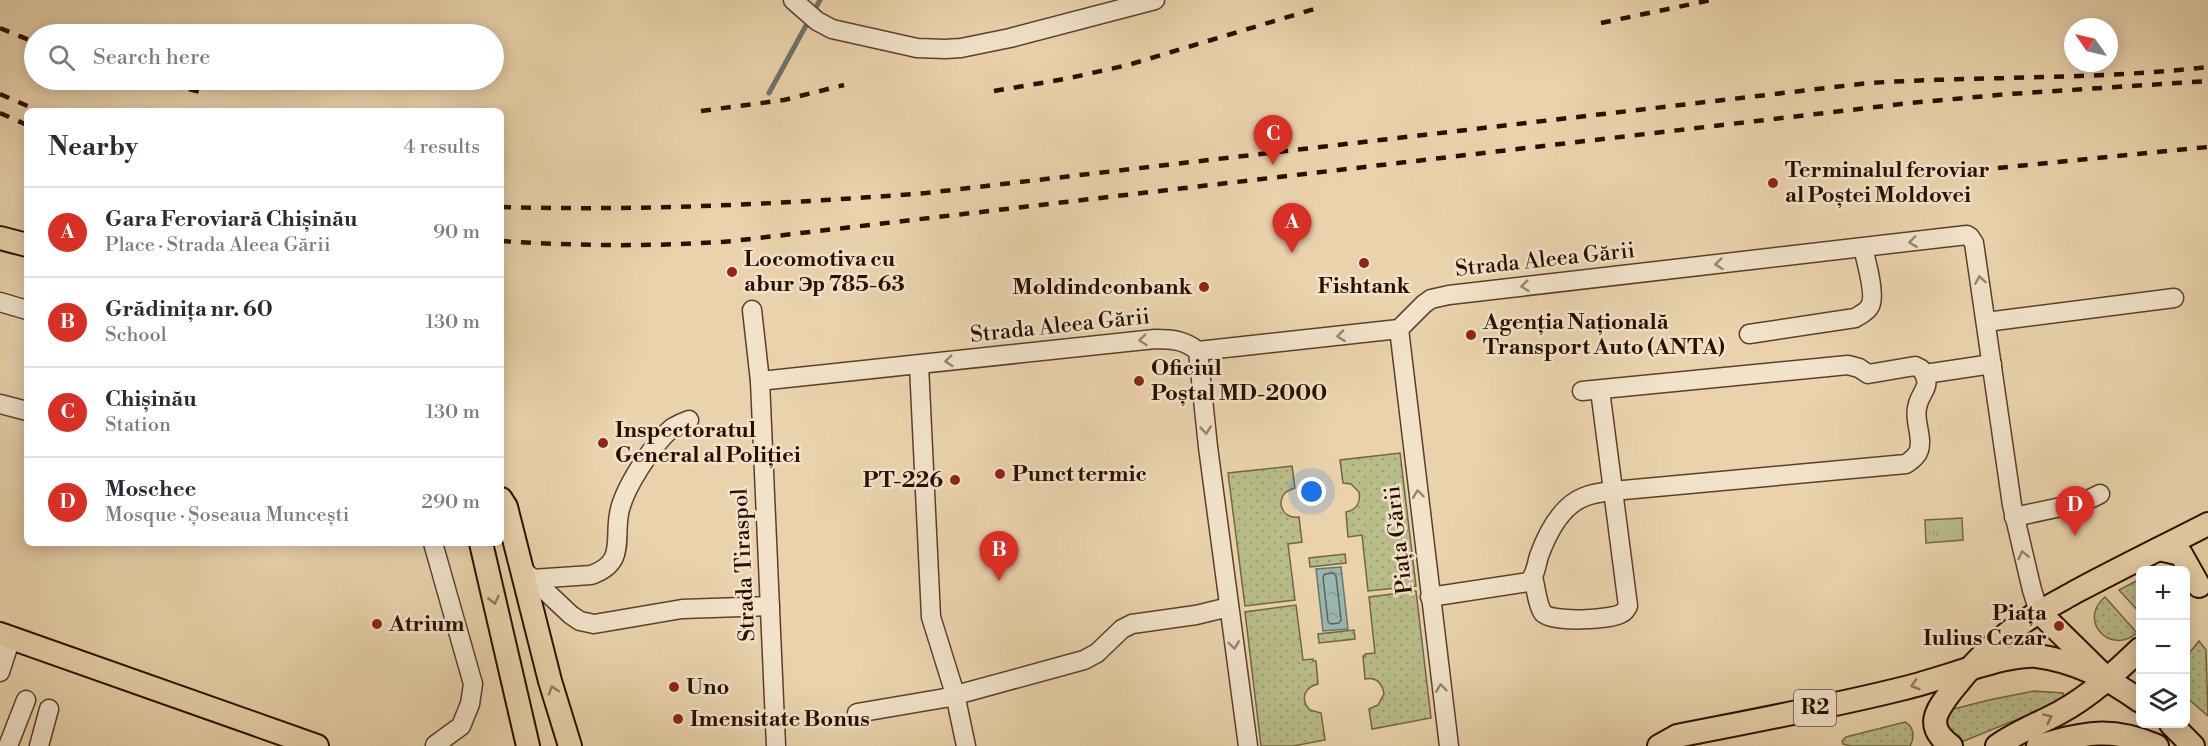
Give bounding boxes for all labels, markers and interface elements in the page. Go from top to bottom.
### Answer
north arrow [2064,18,2118,72]
search box [24,24,504,90]
icon: search [45,41,78,74]
text: Search here [93,44,210,71]
pin: C [1254,116,1292,165]
text: Nearby [48,131,138,163]
text: 4 results [403,135,480,160]
place label: Terminalul feroviar al Poștei Moldovei [1785,157,1990,209]
marker: Terminalul feroviar al Poștei Moldovei [1766,176,1780,190]
pin: A [1272,204,1312,253]
text: Gara Feroviară Chișinău [105,206,357,233]
text: A [60,220,75,245]
text: 90 m [433,220,480,245]
text: Place · Strada Aleea Gării [105,233,331,258]
one-way arrow [1908,235,1917,247]
street label: Strada Aleea Gării [1454,237,1636,283]
place label: Locomotiva cu abur Эр 785-63 [744,246,905,298]
marker: Fishtank [1357,256,1371,270]
one-way arrow [1714,257,1723,270]
marker: Locomotiva cu abur Эр 785-63 [725,265,739,279]
place label: Fishtank [1318,273,1411,300]
place label: Moldindconbank [1012,274,1192,301]
one-way arrow [1974,275,1986,285]
one-way arrow [1520,279,1530,292]
marker: Moldindconbank [1197,280,1211,294]
text: Grădinița nr. 60 [105,296,273,323]
street label: Strada Aleea Gării [969,303,1151,349]
place label: Agenția Națională Transport Auto (ANTA) [1482,309,1725,361]
text: B [60,310,75,335]
text: 130 m [425,310,480,335]
text: School [105,323,167,348]
marker: Agenția Națională Transport Auto (ANTA) [1464,328,1478,342]
one-way arrow [1337,329,1346,342]
one-way arrow [1138,333,1147,346]
one-way arrow [945,355,954,367]
place label: Oficiul Poștal MD-2000 [1151,355,1327,407]
marker: Oficiul Poștal MD-2000 [1132,374,1146,388]
text: Chișinău [105,386,197,413]
text: C [60,400,75,425]
text: 130 m [425,400,480,425]
text: Station [105,413,171,438]
place label: Inspectoratul General al Poliției [615,417,801,469]
one-way arrow [1199,426,1212,435]
marker: Inspectoratul General al Poliției [596,436,610,450]
place label: Punct termic [1012,461,1147,488]
place label: PT-226 [863,467,943,494]
marker: Punct termic [993,467,1007,481]
marker: PT-226 [948,473,962,487]
text: Moschee [105,476,196,503]
your location [1297,477,1326,506]
street label: Piața Gării [1379,484,1419,596]
pin: D [2056,486,2094,536]
street label: Strada Tiraspol [726,487,761,642]
text: D [60,490,75,515]
text: 290 m [422,490,480,515]
one-way arrow [1412,490,1425,499]
text: Mosque · Șoseaua Muncești [105,503,349,528]
pin: B [980,532,1018,581]
one-way arrow [2018,551,2031,561]
map controls [2136,566,2190,728]
button: + [2136,566,2190,620]
one-way arrow [487,595,500,605]
place label: Piața Iulius Cezar [1923,600,2048,652]
place label: Atrium [388,611,465,638]
marker: Atrium [370,617,384,631]
marker: Piața Iulius Cezar [2052,619,2066,633]
button: − [2136,620,2190,674]
one-way arrow [1228,640,1240,649]
place label: Uno [686,674,730,701]
button: layers [2136,674,2190,728]
one-way arrow [1910,678,1921,690]
marker: Uno [667,680,681,694]
one-way arrow [1435,684,1447,693]
one-way arrow [548,685,560,696]
road number: R2 [1794,690,1836,726]
place label: Imensitate Bonus [690,706,870,733]
marker: Imensitate Bonus [671,712,685,726]
one-way arrow [2042,713,2053,725]

